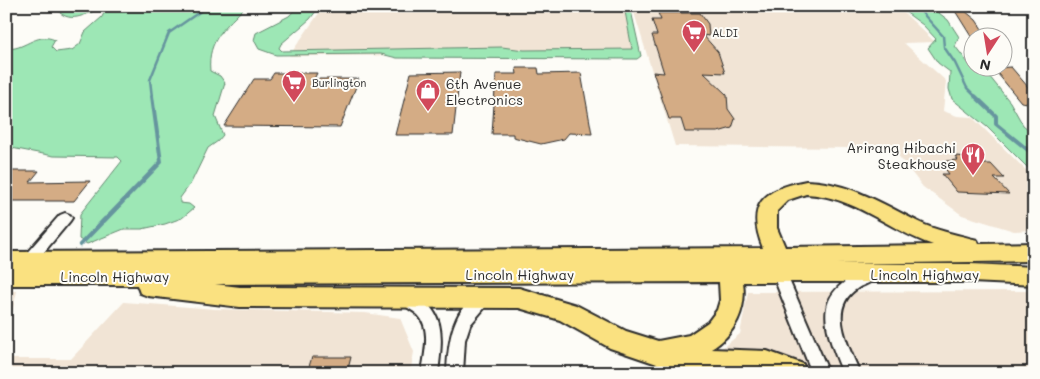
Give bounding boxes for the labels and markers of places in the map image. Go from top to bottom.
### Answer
supermarket icon: ALDI [681,19,707,53]
place label: ALDI [712,25,738,40]
supermarket icon: Burlington [281,69,307,103]
place label: 6th Avenue Electronics [446,74,523,109]
place label: Burlington [312,75,366,90]
shop icon: 6th Avenue Electronics [415,78,441,112]
place label: Arirang Hibachi Steakhouse [847,138,956,173]
restaurant icon: Arirang Hibachi Steakhouse [960,142,986,176]

